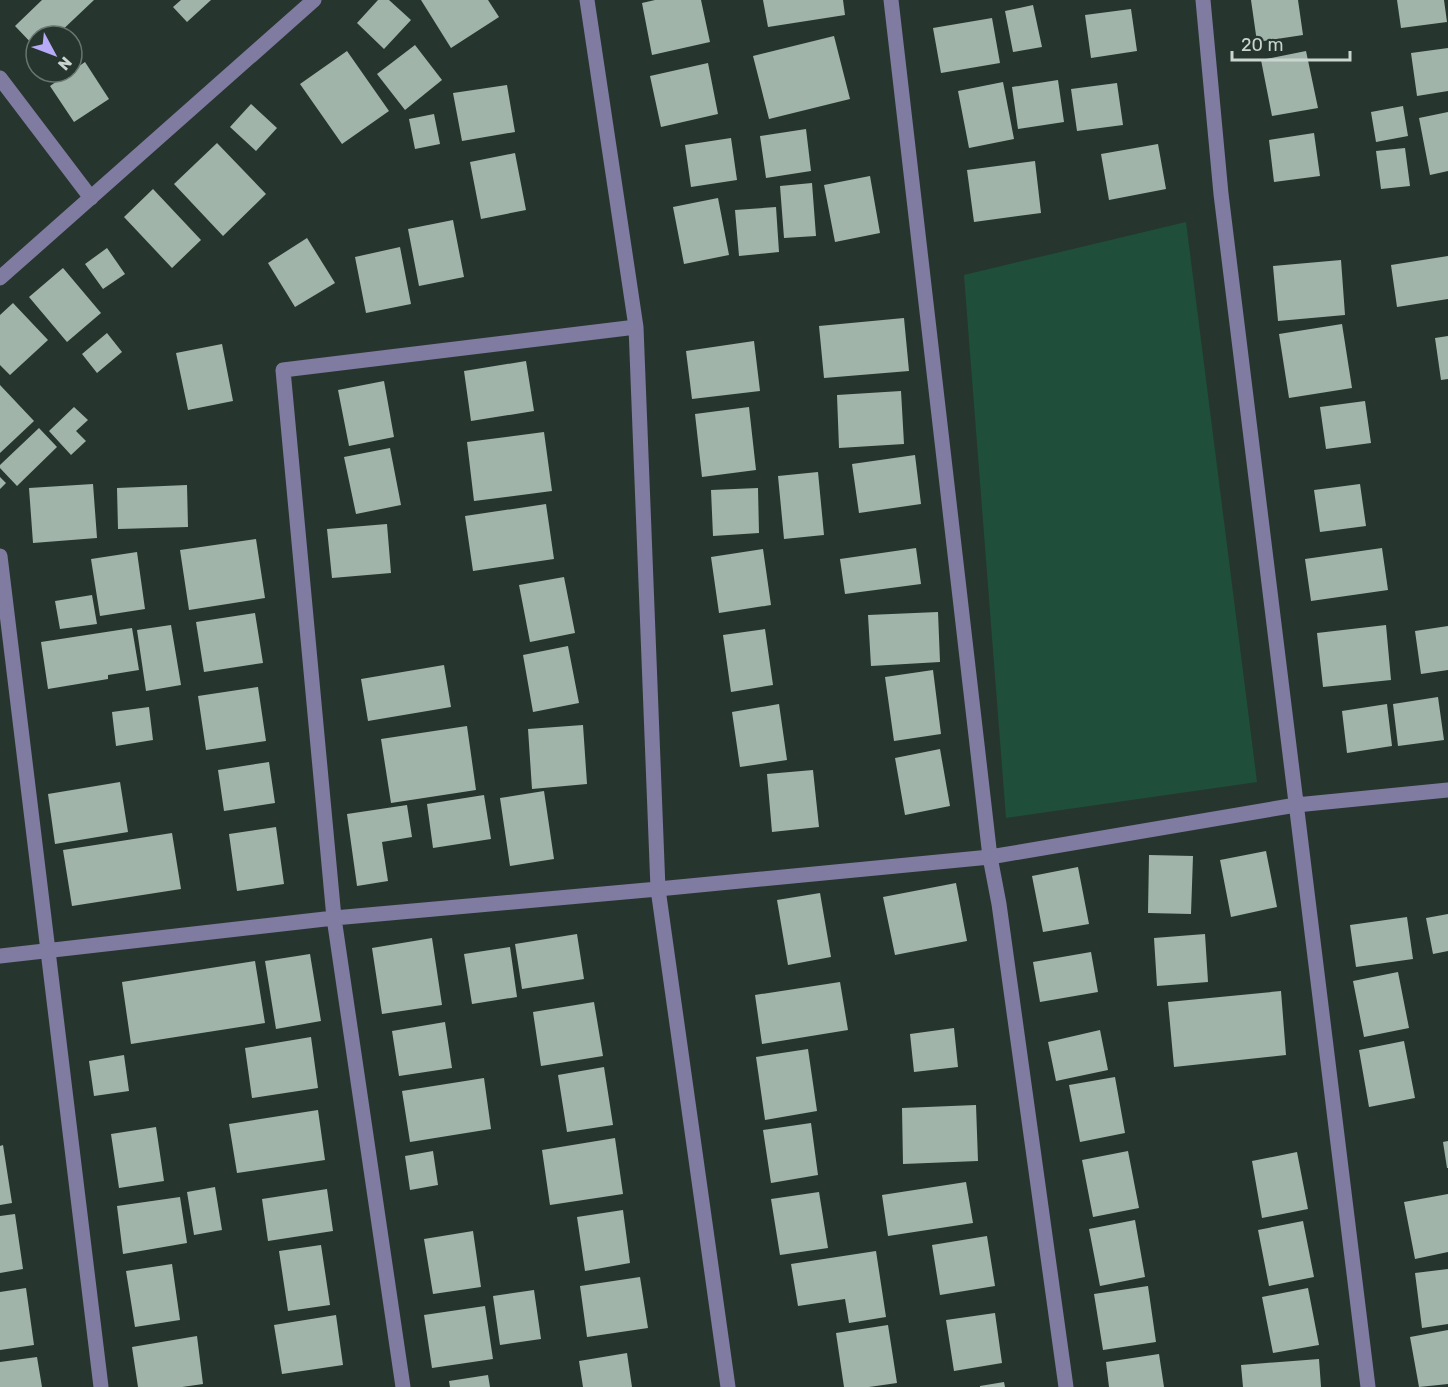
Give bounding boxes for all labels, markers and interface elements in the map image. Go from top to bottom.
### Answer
north arrow [24,24,84,84]
scale bar [1232,24,1350,62]
text: 20 m [1241,34,1283,56]
text: N [54,53,76,74]

